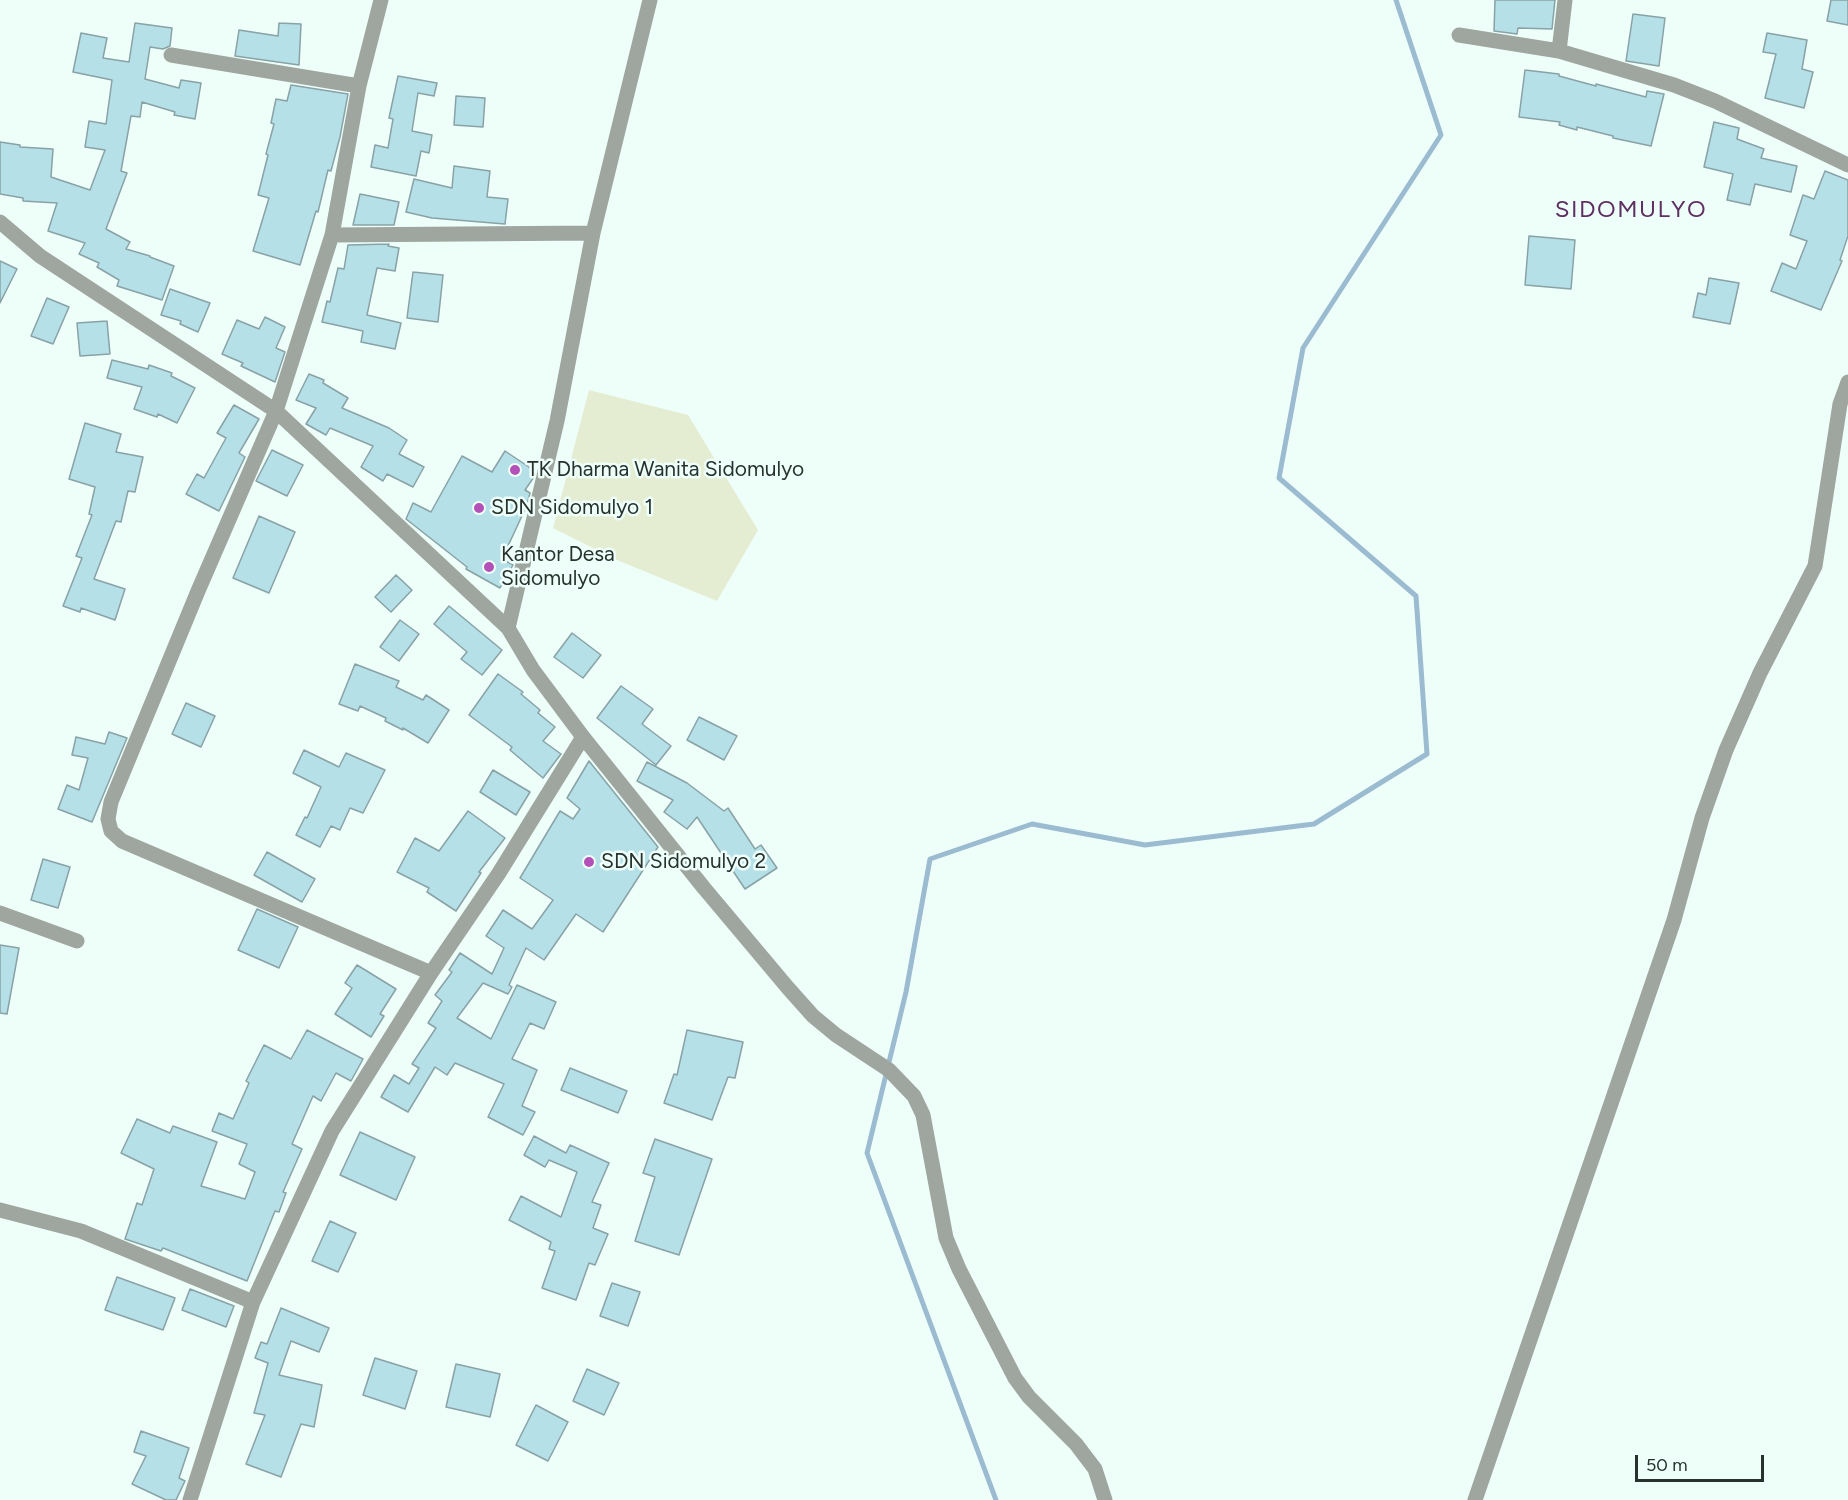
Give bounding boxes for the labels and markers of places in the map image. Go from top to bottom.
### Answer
place label: TK Dharma Wanita Sidomulyo [527,457,804,483]
marker: TK Dharma Wanita Sidomulyo [508,463,522,477]
place label: SDN Sidomulyo 1 [491,495,653,521]
marker: SDN Sidomulyo 1 [472,501,486,515]
place label: Kantor Desa Sidomulyo [501,542,615,592]
marker: Kantor Desa Sidomulyo [482,560,496,574]
place label: SDN Sidomulyo 2 [601,849,766,875]
marker: SDN Sidomulyo 2 [582,855,596,869]

